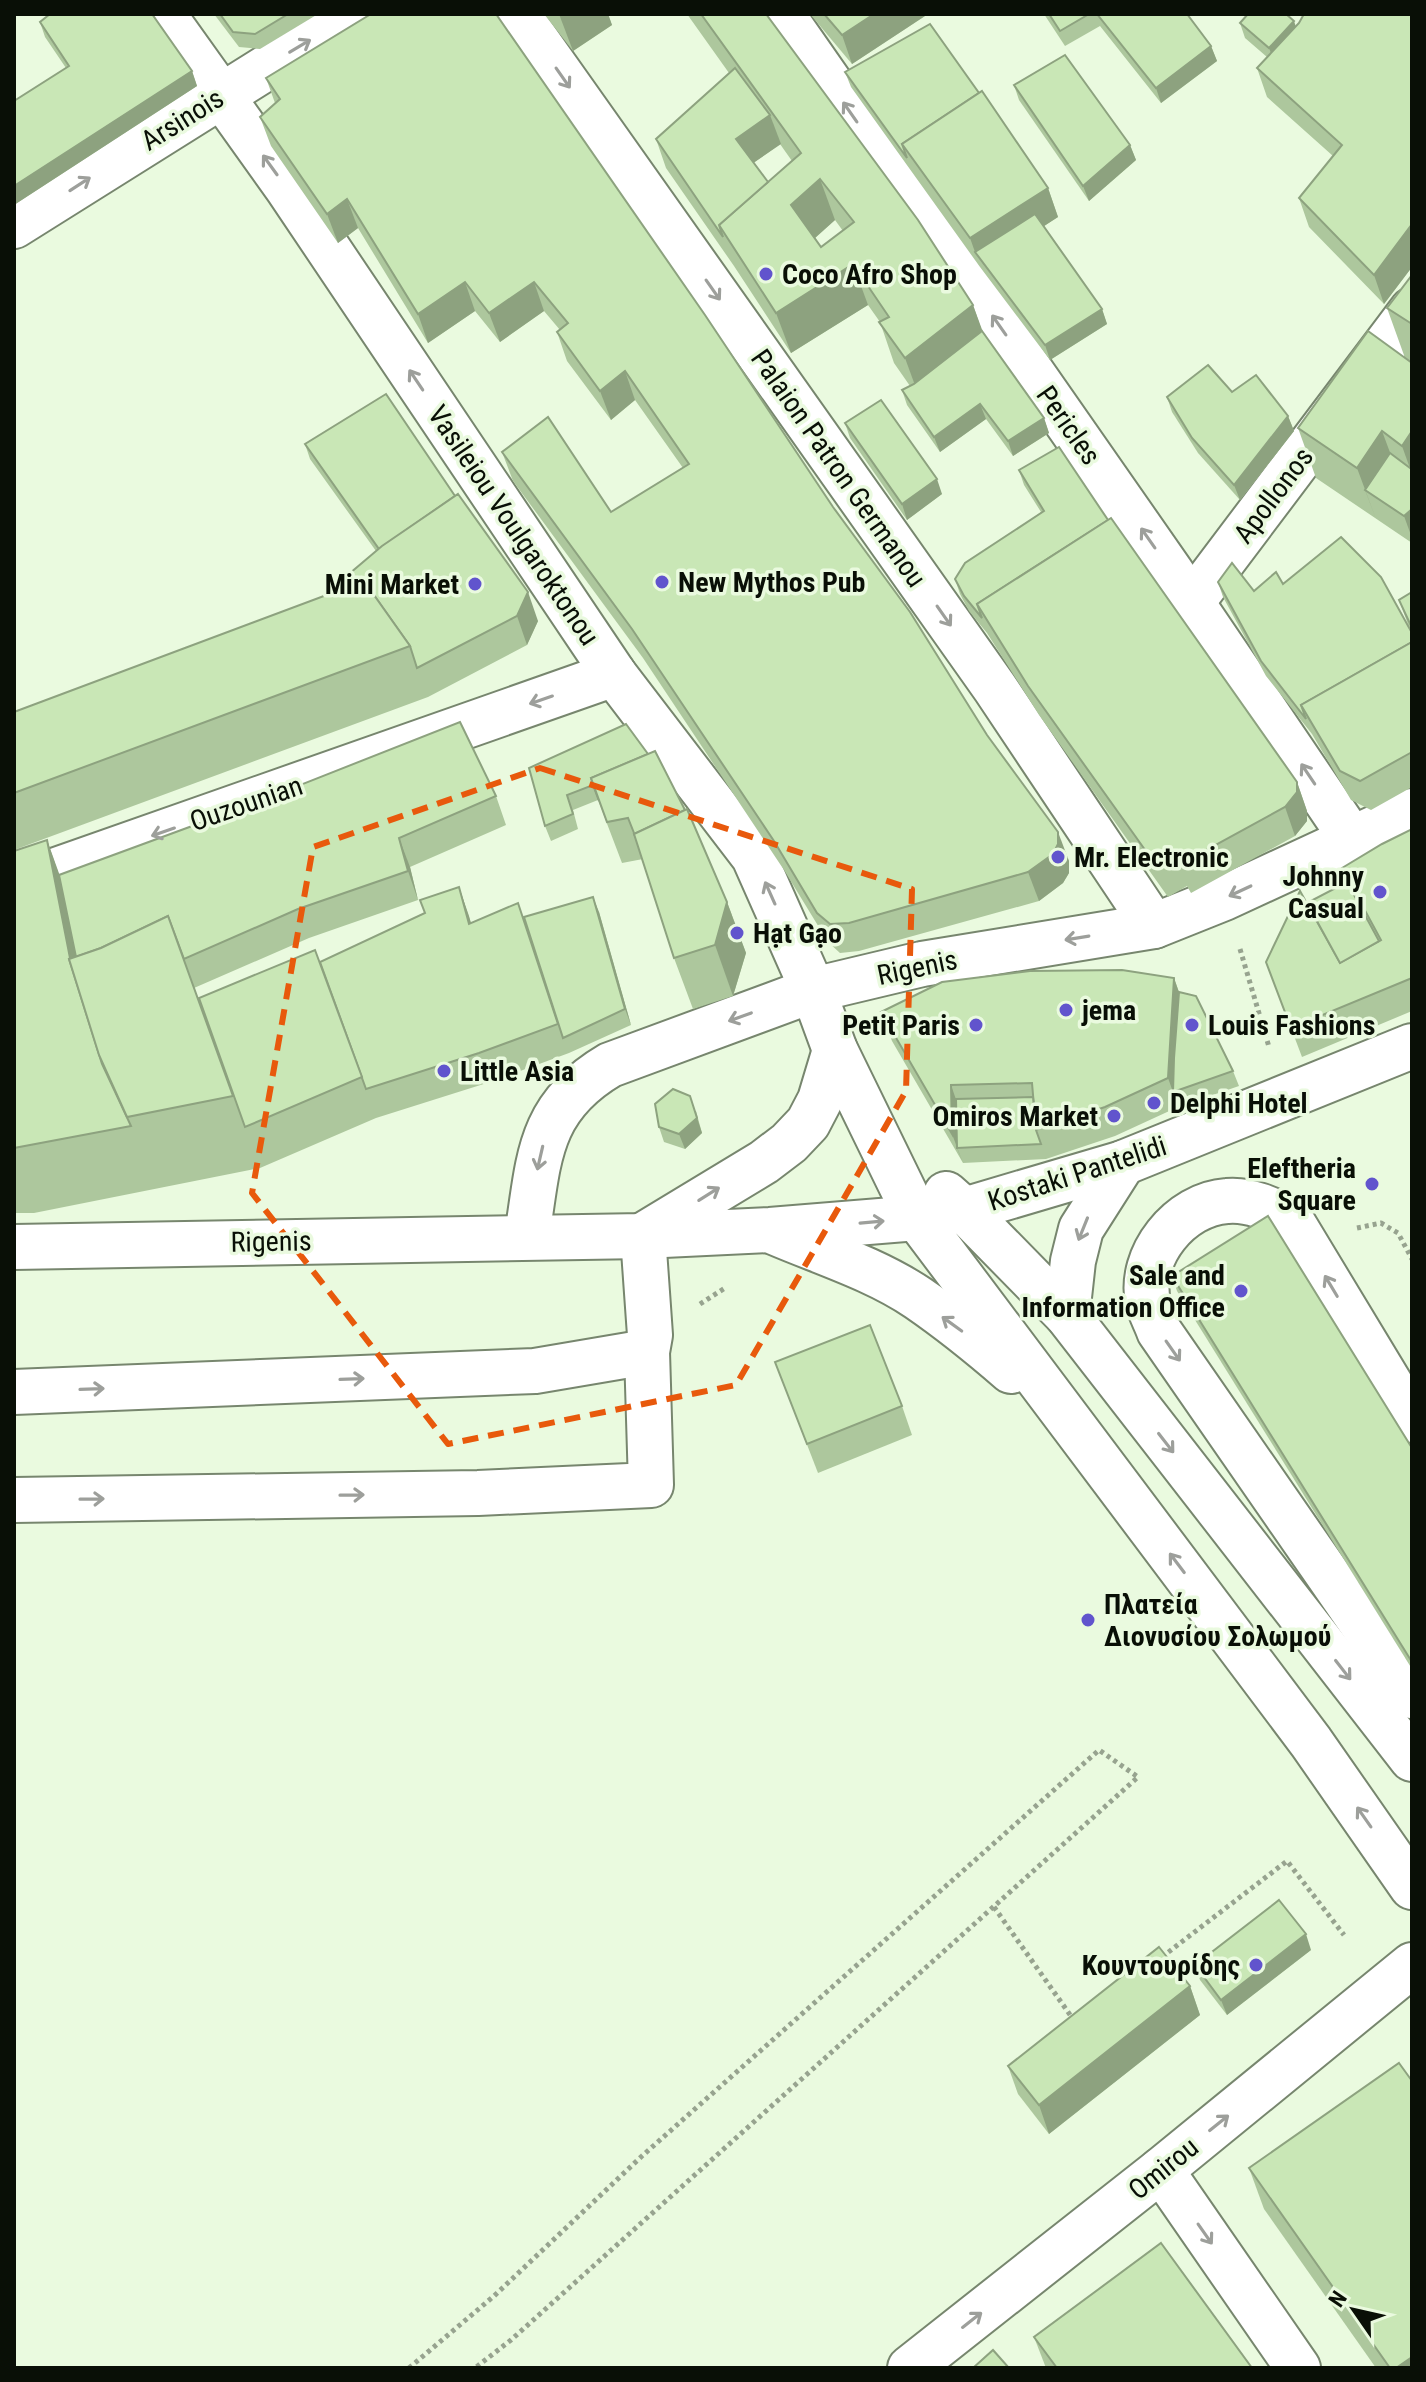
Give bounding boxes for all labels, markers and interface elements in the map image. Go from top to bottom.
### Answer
one-way arrow [288,37,311,53]
one-way arrow [555,66,571,88]
street label: Arsinois [135,81,229,157]
one-way arrow [842,102,859,123]
one-way arrow [262,155,279,176]
one-way arrow [68,175,91,191]
place label: Coco Afro Shop [782,258,957,291]
marker: Coco Afro Shop [757,265,775,283]
one-way arrow [705,278,721,300]
one-way arrow [991,315,1007,337]
street label: Palaion Patron Germanou [744,343,933,593]
one-way arrow [408,370,424,392]
street label: Pericles [1030,379,1108,471]
street label: Vasileiou Voulgaroktonou [421,399,606,651]
street label: Apollonos [1227,441,1320,550]
one-way arrow [1140,528,1156,550]
place label: New Mythos Pub [678,566,865,599]
place label: Mini Market [325,568,459,601]
marker: New Mythos Pub [653,573,671,591]
marker: Mini Market [466,575,484,593]
one-way arrow [936,605,952,627]
one-way arrow [528,693,553,708]
one-way arrow [1300,764,1317,786]
street label: Ouzounian [185,769,307,838]
one-way arrow [151,826,176,841]
place label: Mr. Electronic [1074,841,1229,874]
marker: Mr. Electronic [1049,848,1067,866]
place label: Johnny Casual [1283,860,1365,925]
one-way arrow [762,881,777,906]
marker: Johnny Casual [1371,883,1389,901]
one-way arrow [1228,884,1252,899]
place label: Hạt Gạo [753,917,842,950]
marker: Hạt Gạo [728,924,746,942]
one-way arrow [1065,931,1091,946]
street label: Rigenis [874,943,960,992]
place label: jema [1081,994,1136,1027]
marker: jema [1057,1001,1075,1019]
place label: Petit Paris [842,1009,960,1042]
place label: Louis Fashions [1208,1009,1375,1042]
one-way arrow [728,1011,753,1025]
marker: Petit Paris [967,1016,985,1034]
marker: Louis Fashions [1183,1016,1201,1034]
place label: Little Asia [460,1055,574,1088]
marker: Little Asia [435,1062,453,1080]
place label: Delphi Hotel [1170,1087,1308,1120]
marker: Delphi Hotel [1145,1094,1163,1112]
place label: Omiros Market [933,1100,1098,1133]
marker: Omiros Market [1105,1107,1123,1125]
street label: Kostaki Pantelidi [984,1129,1171,1218]
one-way arrow [532,1145,547,1171]
place label: Eleftheria Square [1247,1152,1356,1217]
marker: Eleftheria Square [1363,1175,1381,1193]
one-way arrow [697,1186,720,1202]
one-way arrow [858,1214,884,1229]
one-way arrow [1075,1216,1089,1241]
street label: Rigenis [230,1224,312,1259]
place label: Sale and Information Office [1021,1259,1225,1324]
one-way arrow [1323,1275,1339,1298]
marker: Sale and Information Office [1232,1282,1250,1300]
one-way arrow [942,1315,964,1332]
one-way arrow [1165,1339,1181,1361]
one-way arrow [338,1371,365,1386]
one-way arrow [78,1382,105,1397]
one-way arrow [1158,1432,1175,1453]
one-way arrow [338,1487,365,1503]
one-way arrow [78,1491,105,1507]
one-way arrow [1168,1552,1185,1574]
place label: Πλατεία Διονυσίου Σολωμού [1104,1588,1331,1653]
marker: Πλατεία Διονυσίου Σολωμού [1079,1611,1097,1629]
one-way arrow [1334,1659,1351,1680]
one-way arrow [1356,1807,1372,1829]
place label: Κουντουρίδης [1082,1949,1240,1982]
marker: Κουντουρίδης [1247,1956,1265,1974]
one-way arrow [1208,2114,1229,2132]
street label: Omirou [1122,2130,1205,2206]
one-way arrow [1197,2223,1213,2245]
north arrow [1314,2270,1394,2350]
text: N [1324,2287,1352,2312]
one-way arrow [961,2311,982,2328]

